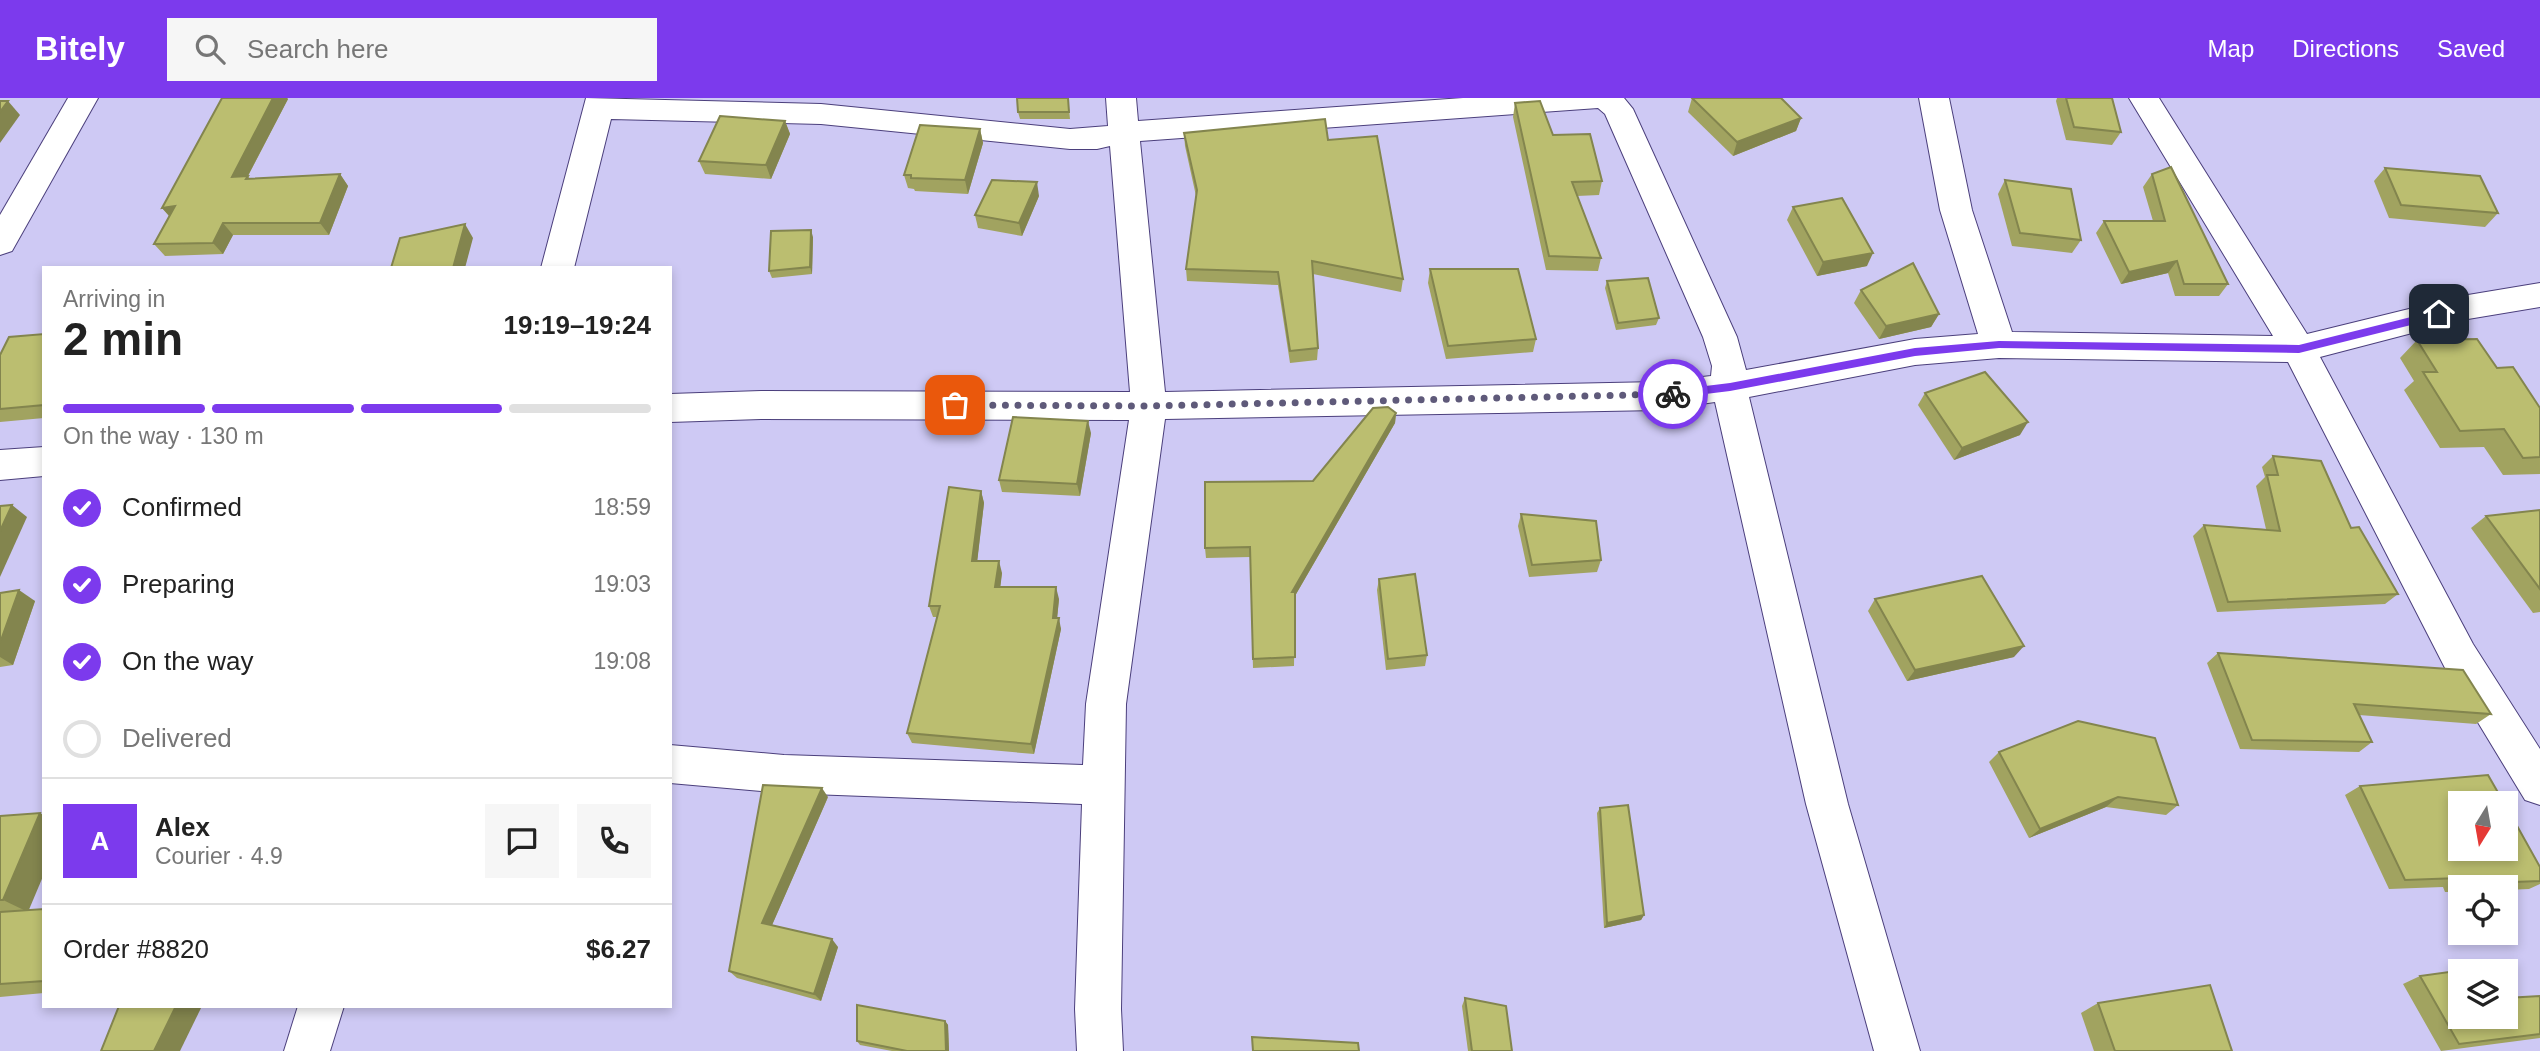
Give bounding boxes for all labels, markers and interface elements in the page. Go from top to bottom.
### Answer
search box [167,18,657,81]
text: Bitely [35,30,125,67]
icon: search [191,30,229,68]
text: Search here [247,34,389,64]
text: Map [2208,35,2254,62]
text: Directions [2292,35,2399,62]
text: Saved [2437,35,2505,62]
pin [2409,284,2469,344]
text: Arriving in [63,286,165,312]
icon: home [2420,295,2458,333]
text: 19:19–19:24 [504,310,651,340]
text: 2 min [63,313,183,365]
courier [1638,359,1708,429]
pin [925,375,985,435]
icon: bike [1654,375,1692,413]
icon: bag [936,386,974,424]
text: On the way · 130 m [63,423,264,449]
icon: check [63,489,101,527]
text: Confirmed [122,492,242,522]
text: 18:59 [593,494,651,520]
icon: check [63,566,101,604]
text: Preparing [122,569,235,599]
text: 19:03 [593,571,651,597]
icon: check [63,643,101,681]
text: On the way [122,646,254,676]
text: 19:08 [593,648,651,674]
text: Delivered [122,723,232,753]
north arrow [2448,791,2518,861]
map controls [2448,791,2518,1029]
button: chat [485,804,559,878]
button: phone [577,804,651,878]
text: Alex [155,812,210,842]
text: A [91,826,109,856]
text: Courier · 4.9 [155,843,283,869]
button: locate [2448,875,2518,945]
text: Order #8820 [63,934,209,964]
text: $6.27 [586,934,651,964]
button: layers [2448,959,2518,1029]

